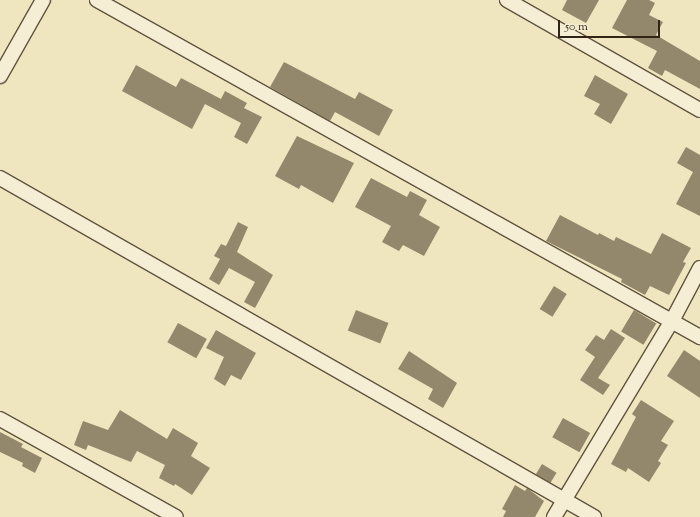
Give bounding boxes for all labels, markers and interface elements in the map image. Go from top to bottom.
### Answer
scale bar [560,12,662,38]
text: 50 m [565,18,588,36]

